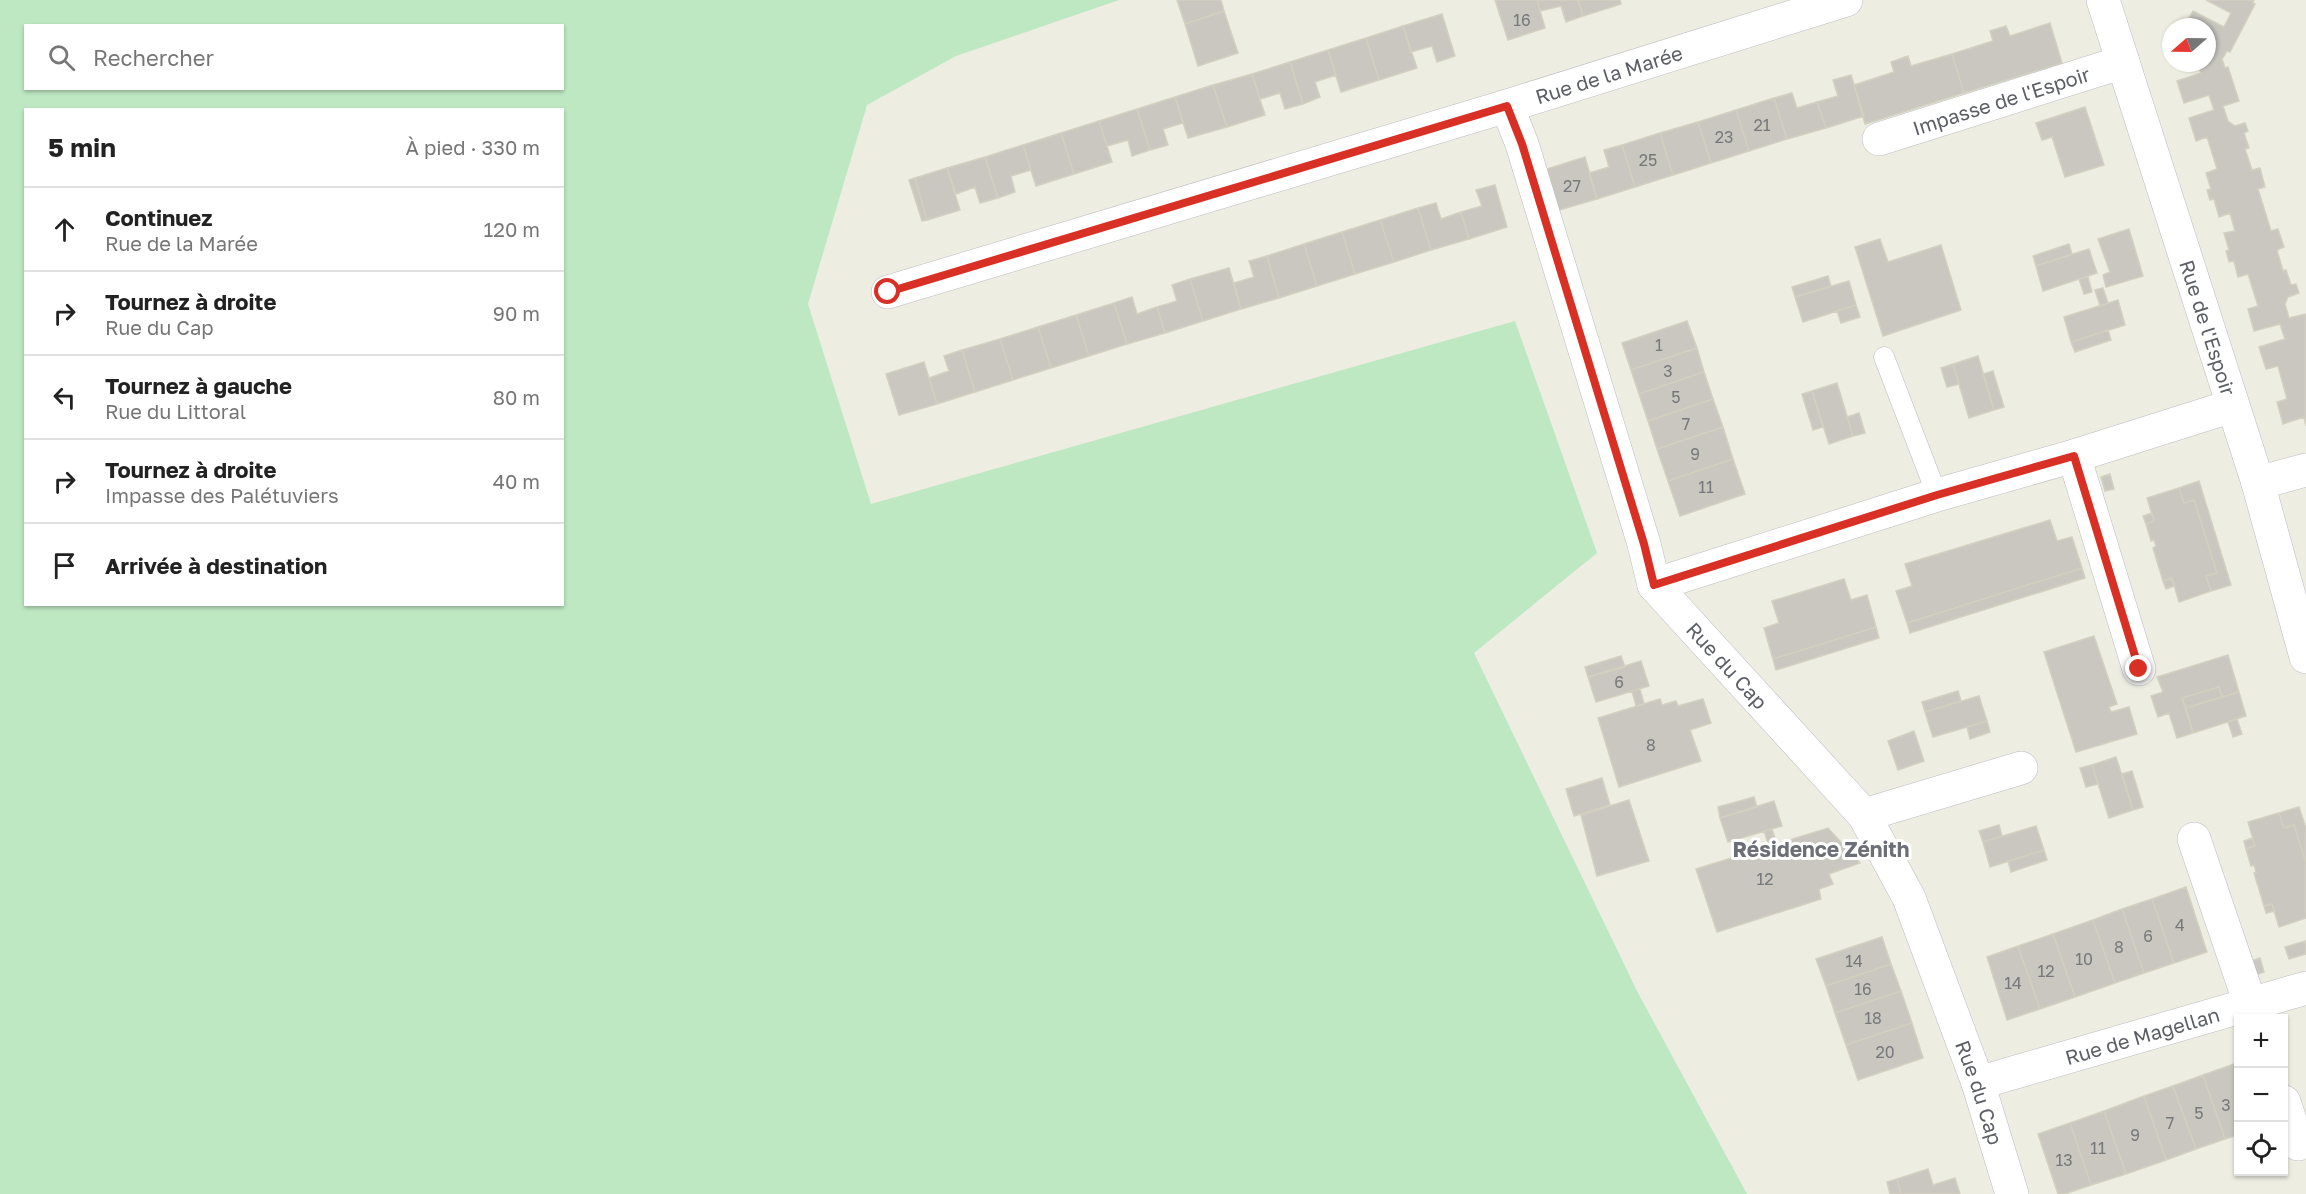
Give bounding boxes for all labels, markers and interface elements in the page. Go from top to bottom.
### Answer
house number: 16 [1513,10,1531,30]
north arrow [2162,18,2216,72]
search box [24,24,564,90]
street label: Rue de la Marée [1532,40,1685,108]
icon: search [45,41,78,74]
text: Rechercher [93,44,214,71]
street label: Impasse de l'Espoir [1909,61,2093,140]
house number: 21 [1753,115,1771,135]
house number: 23 [1715,127,1733,147]
text: 5 min [48,132,116,163]
text: À pied · 330 m [406,135,540,159]
house number: 25 [1639,150,1657,170]
house number: 27 [1563,176,1581,196]
text: Continuez [105,204,212,231]
icon: ahead [48,213,81,246]
text: 120 m [484,217,540,241]
text: Rue de la Marée [105,231,258,255]
street label: Rue de l'Espoir [2175,257,2241,399]
route start [874,278,900,304]
text: Tournez à droite [105,288,276,315]
icon: right [48,297,81,330]
text: 90 m [493,301,540,325]
text: Rue du Cap [105,315,214,339]
house number: 1 [1655,335,1663,355]
house number: 3 [1663,361,1673,381]
text: Tournez à gauche [105,372,292,399]
icon: left [48,381,81,414]
text: 80 m [493,385,540,409]
house number: 5 [1671,387,1681,407]
text: Rue du Littoral [105,399,246,423]
house number: 7 [1682,414,1690,434]
house number: 9 [1690,444,1700,464]
text: Tournez à droite [105,456,276,483]
icon: right [48,465,81,498]
text: 40 m [493,469,540,493]
house number: 11 [1698,477,1714,497]
text: Impasse des Palétuviers [105,483,339,507]
icon: arrive [48,549,81,582]
text: Arrivée à destination [105,552,327,579]
street label: Rue du Cap [1682,617,1773,713]
route end [2125,655,2151,681]
house number: 6 [1614,672,1624,692]
house number: 8 [1646,735,1656,755]
district label: Résidence Zénith [1733,836,1909,862]
house number: 12 [1756,869,1774,889]
house number: 4 [2175,915,2185,935]
house number: 6 [2143,926,2153,946]
house number: 8 [2114,937,2124,957]
house number: 10 [2075,949,2093,969]
house number: 14 [1845,951,1863,971]
house number: 12 [2037,961,2055,981]
house number: 14 [2004,973,2022,993]
house number: 16 [1854,979,1872,999]
street label: Rue de Magellan [2062,1002,2222,1069]
house number: 18 [1864,1008,1882,1028]
map controls [2234,1014,2288,1176]
button: + [2234,1014,2288,1068]
street label: Rue du Cap [1951,1037,2008,1147]
house number: 20 [1875,1042,1895,1062]
button: − [2234,1068,2288,1122]
house number: 3 [2221,1095,2231,1115]
house number: 5 [2194,1103,2204,1123]
house number: 7 [2166,1113,2174,1133]
button: locate [2234,1122,2288,1176]
house number: 9 [2130,1125,2140,1145]
house number: 11 [2090,1138,2106,1158]
house number: 13 [2055,1150,2073,1170]

